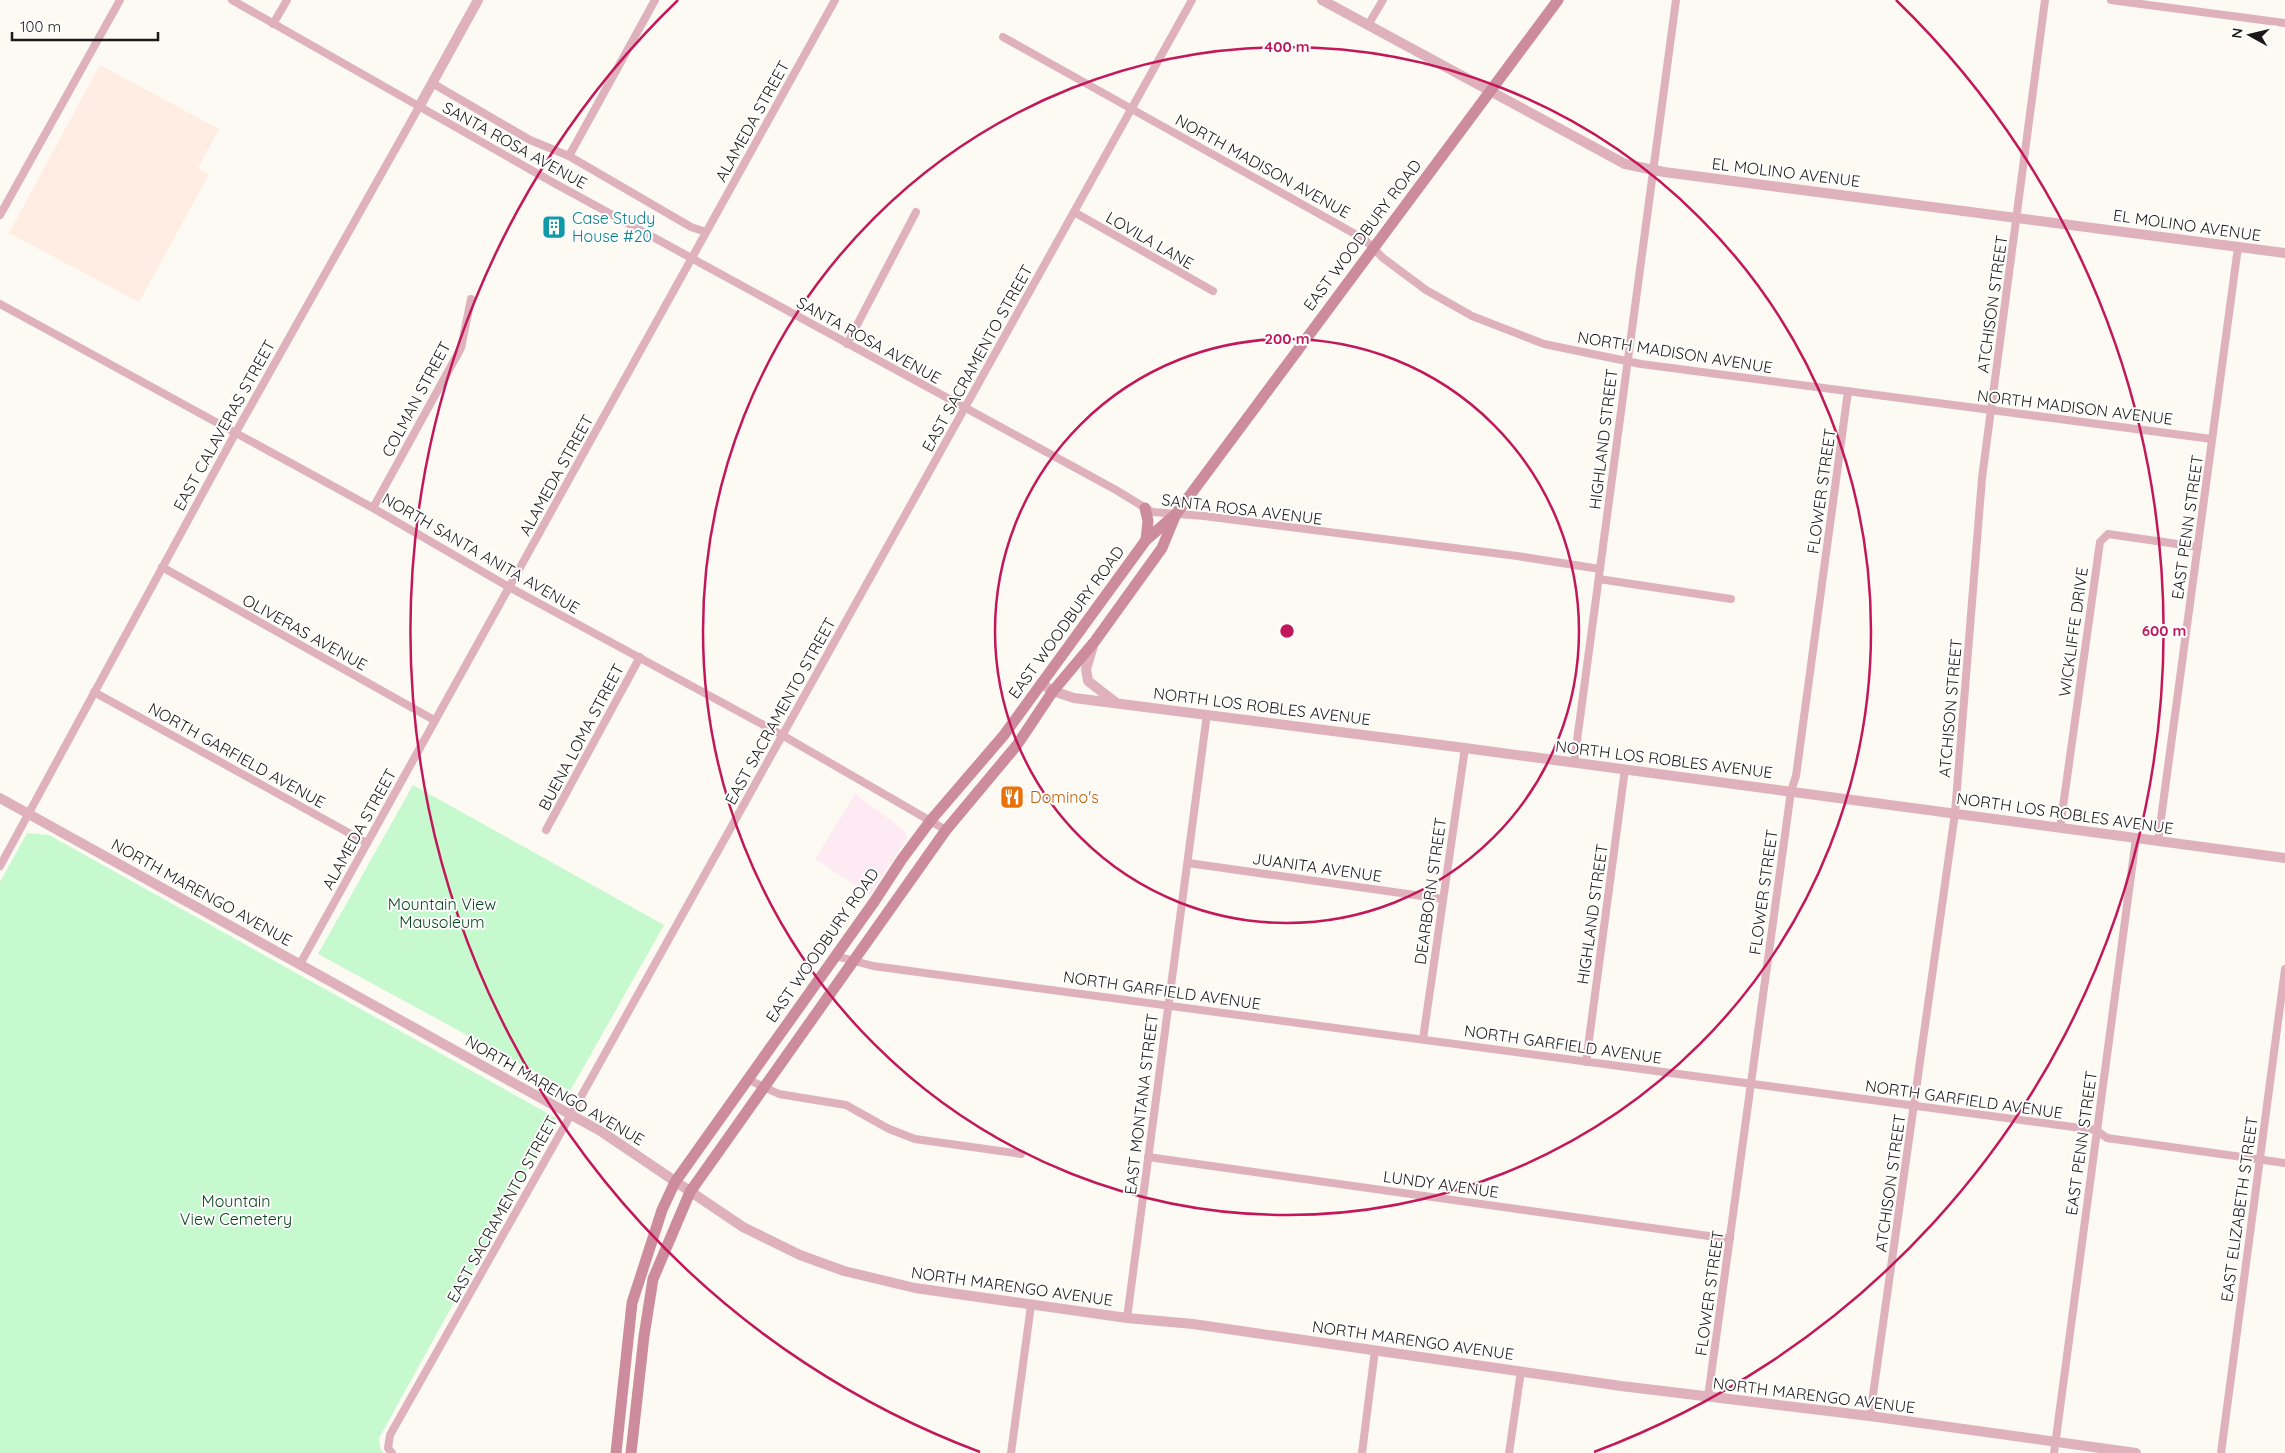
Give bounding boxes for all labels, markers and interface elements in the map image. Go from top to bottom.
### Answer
scale bar [12,10,159,42]
north arrow [2225,10,2275,60]
text: 100 m [20,17,61,36]
text: N [2227,27,2247,40]
text: 400 m [1264,37,1310,56]
street label: ALAMEDA STREET [711,57,794,185]
street label: SANTA ROSA AVENUE [439,97,591,193]
street label: NORTH MADISON AVENUE [1172,109,1354,223]
street label: EL MOLINO AVENUE [1711,153,1861,191]
street label: EAST WOODBURY ROAD [1299,156,1425,314]
street label: EL MOLINO AVENUE [2112,205,2262,245]
street label: LOVILA LANE [1103,207,1197,273]
place label: Case Study House #20 [572,208,655,246]
building icon: Case Study House #20 [541,214,567,240]
street label: ATCHISON STREET [1972,233,2012,374]
street label: EAST SACRAMENTO STREET [917,261,1037,455]
street label: SANTA ROSA AVENUE [793,292,945,388]
street label: NORTH MADISON AVENUE [1576,327,1774,377]
text: 200 m [1265,329,1310,348]
street label: EAST CALAVERAS STREET [169,336,279,514]
street label: COLMAN STREET [377,337,455,460]
street label: HIGHLAND STREET [1584,367,1622,511]
street label: NORTH MADISON AVENUE [1976,385,2174,429]
street label: ALAMEDA STREET [515,411,598,539]
street label: FLOWER STREET [1802,427,1840,555]
street label: EAST PENN STREET [2167,453,2207,601]
street label: NORTH SANTA ANITA AVENUE [379,488,583,618]
street label: SANTA ROSA AVENUE [1160,489,1324,529]
street label: EAST WOODBURY ROAD [1004,542,1128,702]
street label: WICKLIFFE DRIVE [2054,566,2092,698]
street label: OLIVERAS AVENUE [239,589,371,675]
street label: EAST SACRAMENTO STREET [720,614,840,808]
text: 600 m [2142,621,2186,640]
centre of rings [1278,622,1296,640]
street label: ATCHISON STREET [1934,637,1966,778]
street label: BUENA LOMA STREET [534,660,628,814]
street label: NORTH LOS ROBLES AVENUE [1152,683,1372,729]
street label: NORTH GARFIELD AVENUE [145,698,329,812]
street label: NORTH LOS ROBLES AVENUE [1554,736,1774,782]
street label: ALAMEDA STREET [318,765,401,893]
restaurant icon: Domino's [999,784,1025,810]
place label: Domino's [1030,787,1099,807]
street label: NORTH LOS ROBLES AVENUE [1955,788,2175,838]
street label: DEARBORN STREET [1410,816,1450,966]
street label: FLOWER STREET [1744,828,1782,956]
street label: NORTH MARENGO AVENUE [108,834,296,950]
street label: HIGHLAND STREET [1572,842,1612,986]
street label: JUANITA AVENUE [1251,848,1383,886]
street label: EAST WOODBURY ROAD [761,864,883,1026]
park label: Mountain View Mausoleum [388,894,496,932]
street label: NORTH GARFIELD AVENUE [1062,966,1262,1014]
street label: EAST MONTANA STREET [1120,1012,1162,1196]
street label: NORTH GARFIELD AVENUE [1463,1020,1663,1068]
street label: NORTH MARENGO AVENUE [462,1030,648,1150]
street label: EAST PENN STREET [2061,1069,2101,1217]
street label: NORTH GARFIELD AVENUE [1864,1075,2064,1123]
street label: EAST SACRAMENTO STREET [442,1112,562,1306]
street label: ATCHISON STREET [1870,1112,1910,1253]
street label: EAST ELIZABETH STREET [2216,1115,2262,1303]
street label: LUNDY AVENUE [1382,1166,1500,1202]
park label: Mountain View Cemetery [180,1191,292,1229]
street label: FLOWER STREET [1690,1229,1728,1357]
street label: NORTH MARENGO AVENUE [910,1262,1114,1310]
street label: NORTH MARENGO AVENUE [1311,1316,1515,1364]
street label: NORTH MARENGO AVENUE [1712,1373,1916,1417]

